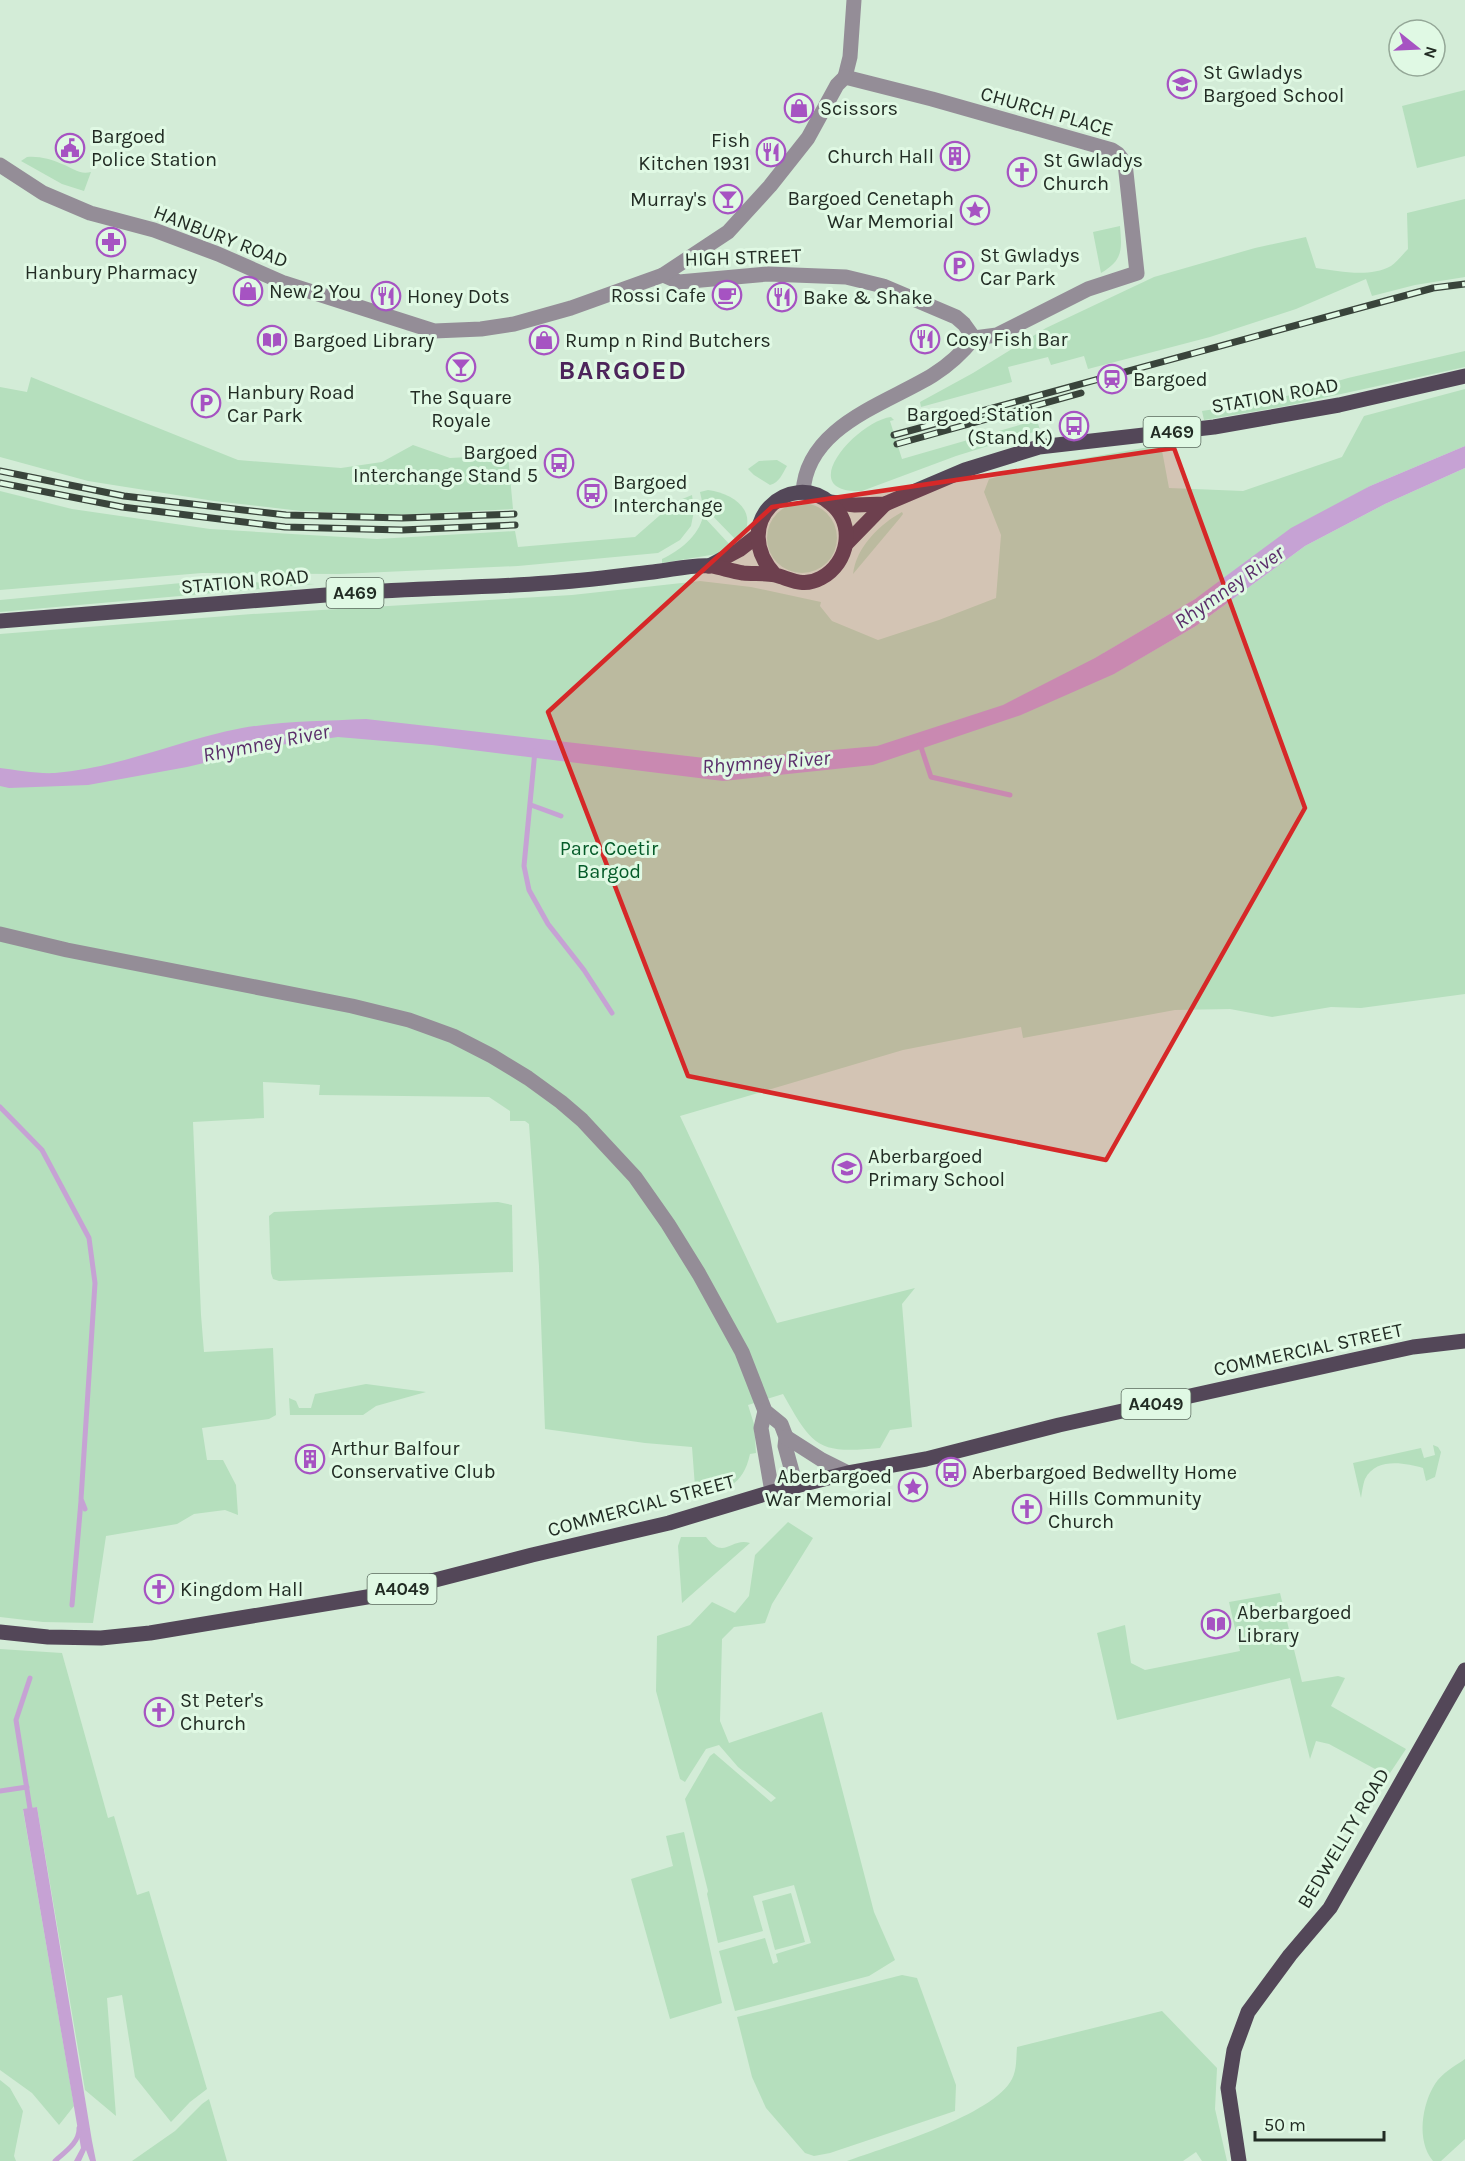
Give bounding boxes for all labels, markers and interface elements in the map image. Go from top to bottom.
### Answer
north arrow [1387,18,1447,78]
text: N [1420,44,1442,61]
place label: St Gwladys Bargoed School [1203,61,1344,107]
school or university icon: St Gwladys Bargoed School [1166,68,1198,100]
street label: CHURCH PLACE [978,82,1116,141]
shop icon: Scissors [783,92,815,124]
place label: Scissors [820,97,898,120]
place label: Bargoed Police Station [91,125,217,171]
place label: Fish Kitchen 1931 [638,129,750,175]
public building icon: Bargoed Police Station [54,132,86,164]
restaurant icon: Fish Kitchen 1931 [755,136,787,168]
building icon: Church Hall [939,140,971,172]
place label: Church Hall [828,145,934,168]
place label: St Gwladys Church [1043,149,1143,195]
church icon: St Gwladys Church [1006,156,1038,188]
bar icon: Murray's [712,183,744,215]
place label: Bargoed Cenetaph War Memorial [787,187,954,233]
place label: Murray's [630,188,707,211]
place icon: Bargoed Cenetaph War Memorial [959,194,991,226]
street label: HANBURY ROAD [150,200,291,273]
pharmacy icon: Hanbury Pharmacy [95,226,127,258]
street label: HIGH STREET [684,244,802,271]
place label: St Gwladys Car Park [980,244,1080,290]
parking icon: St Gwladys Car Park [943,250,975,282]
place label: Hanbury Pharmacy [25,261,197,284]
shop icon: New 2 You [232,275,264,307]
cafe icon: Rossi Cafe [711,279,743,311]
place label: New 2 You [269,280,361,303]
restaurant icon: Honey Dots [370,280,402,312]
restaurant icon: Bake & Shake [766,281,798,313]
place label: Rossi Cafe [611,284,706,307]
place label: Honey Dots [407,285,510,308]
place label: Bake & Shake [803,286,932,309]
restaurant icon: Cosy Fish Bar [909,323,941,355]
library icon: Bargoed Library [256,324,288,356]
shop icon: Rump n Rind Butchers [528,324,560,356]
place label: Cosy Fish Bar [946,328,1069,351]
place label: Bargoed Library [293,329,434,352]
place label: Rump n Rind Butchers [565,329,771,352]
bar icon: The Square Royale [445,351,477,383]
district label: BARGOED [559,355,687,386]
station icon: Bargoed [1096,363,1128,395]
place label: Bargoed [1133,368,1208,391]
street label: STATION ROAD [1210,373,1340,418]
place label: Hanbury Road Car Park [227,381,355,427]
place label: The Square Royale [410,386,512,432]
parking icon: Hanbury Road Car Park [190,387,222,419]
place label: Bargoed Station (Stand K) [906,403,1053,449]
bus stop icon: Bargoed Station (Stand K) [1058,410,1090,442]
road number: A469 [1144,417,1200,447]
place label: Bargoed Interchange Stand 5 [353,441,538,487]
bus stop icon: Bargoed Interchange Stand 5 [543,447,575,479]
place label: Bargoed Interchange [613,471,723,517]
bus stop icon: Bargoed Interchange [576,477,608,509]
water label: Rhymney River [1170,540,1289,634]
street label: STATION ROAD [180,564,310,599]
road number: A469 [326,578,384,608]
water label: Rhymney River [201,719,332,767]
water label: Rhymney River [701,745,832,778]
park label: Parc Coetir Bargod [560,837,659,883]
place label: Aberbargoed Primary School [868,1145,1005,1191]
school or university icon: Aberbargoed Primary School [831,1152,863,1184]
street label: COMMERCIAL STREET [1211,1318,1405,1381]
road number: A4049 [1122,1389,1190,1419]
place label: Arthur Balfour Conservative Club [331,1437,496,1483]
building icon: Arthur Balfour Conservative Club [294,1443,326,1475]
bus stop icon: Aberbargoed Bedwellty Home [935,1456,967,1488]
place label: Aberbargoed Bedwellty Home [972,1461,1237,1484]
place label: Aberbargoed War Memorial [765,1465,892,1511]
street label: COMMERCIAL STREET [545,1469,737,1542]
place icon: Aberbargoed War Memorial [897,1471,929,1503]
place label: Hills Community Church [1048,1487,1201,1533]
church icon: Hills Community Church [1011,1493,1043,1525]
church icon: Kingdom Hall [143,1573,175,1605]
road number: A4049 [368,1574,436,1604]
place label: Kingdom Hall [180,1578,303,1601]
place label: Aberbargoed Library [1237,1601,1352,1647]
library icon: Aberbargoed Library [1200,1608,1232,1640]
place label: St Peter's Church [180,1689,264,1735]
church icon: St Peter's Church [143,1696,175,1728]
street label: BEDWELLTY ROAD [1293,1764,1394,1912]
scale bar [1255,2104,1384,2142]
text: 50 m [1264,2114,1306,2136]

